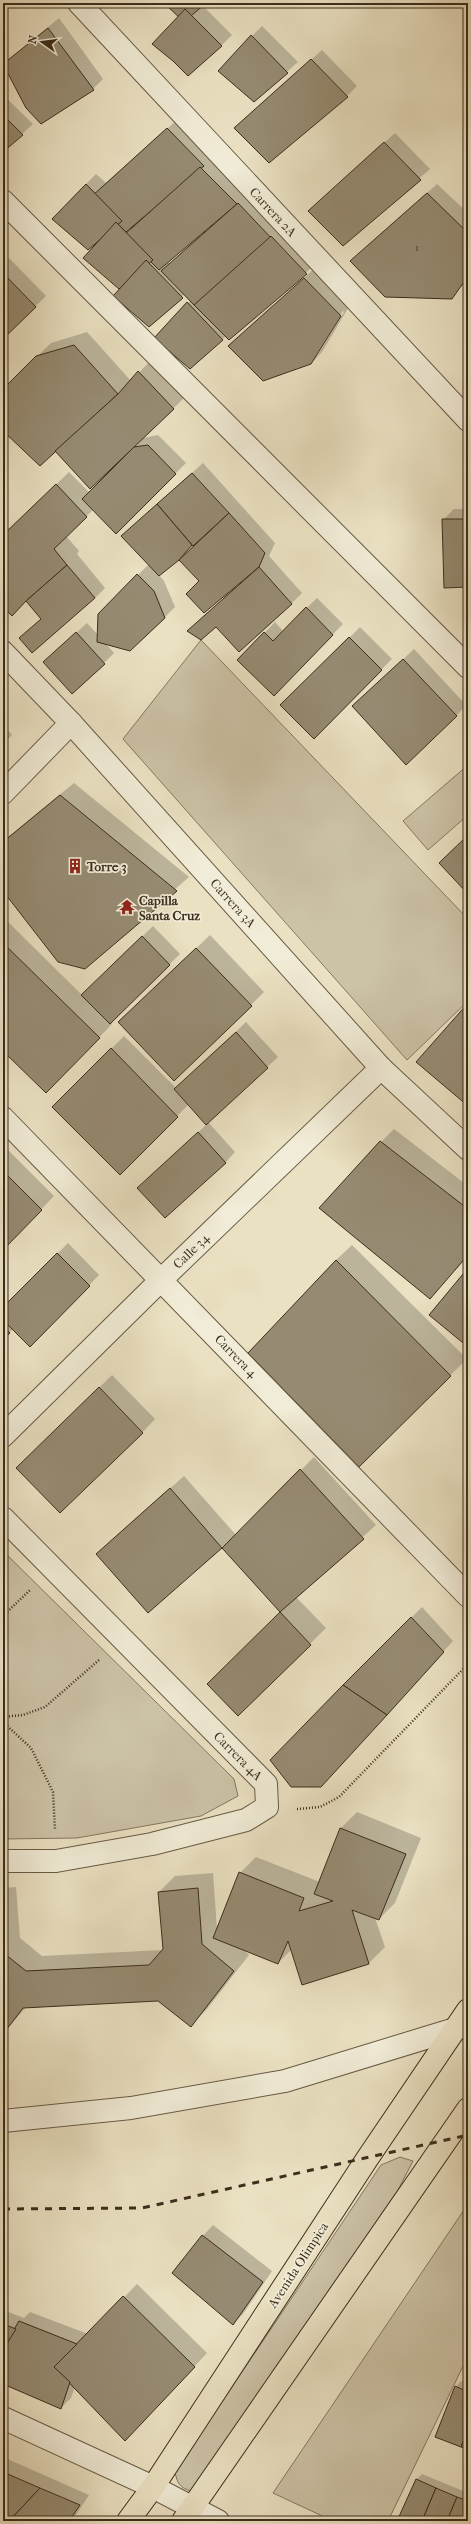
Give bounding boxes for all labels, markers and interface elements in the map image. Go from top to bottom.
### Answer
north arrow [22,22,62,62]
text: N [25,33,40,45]
street label: Carrera 2A [247,184,300,240]
house number: 1 [415,241,419,254]
building icon: Torre 3 [66,857,84,875]
place label: Torre 3 [86,859,127,875]
street label: Carrera 3A [207,876,259,931]
place label: Capilla Santa Cruz [139,893,200,923]
temple icon: Capilla Santa Cruz [118,898,136,916]
street label: Calle 34 [170,1230,212,1272]
street label: Carrera 4 [212,1331,260,1381]
street label: Carrera 4A [211,1729,266,1784]
street label: Avenida Olimpica [264,2219,332,2311]

